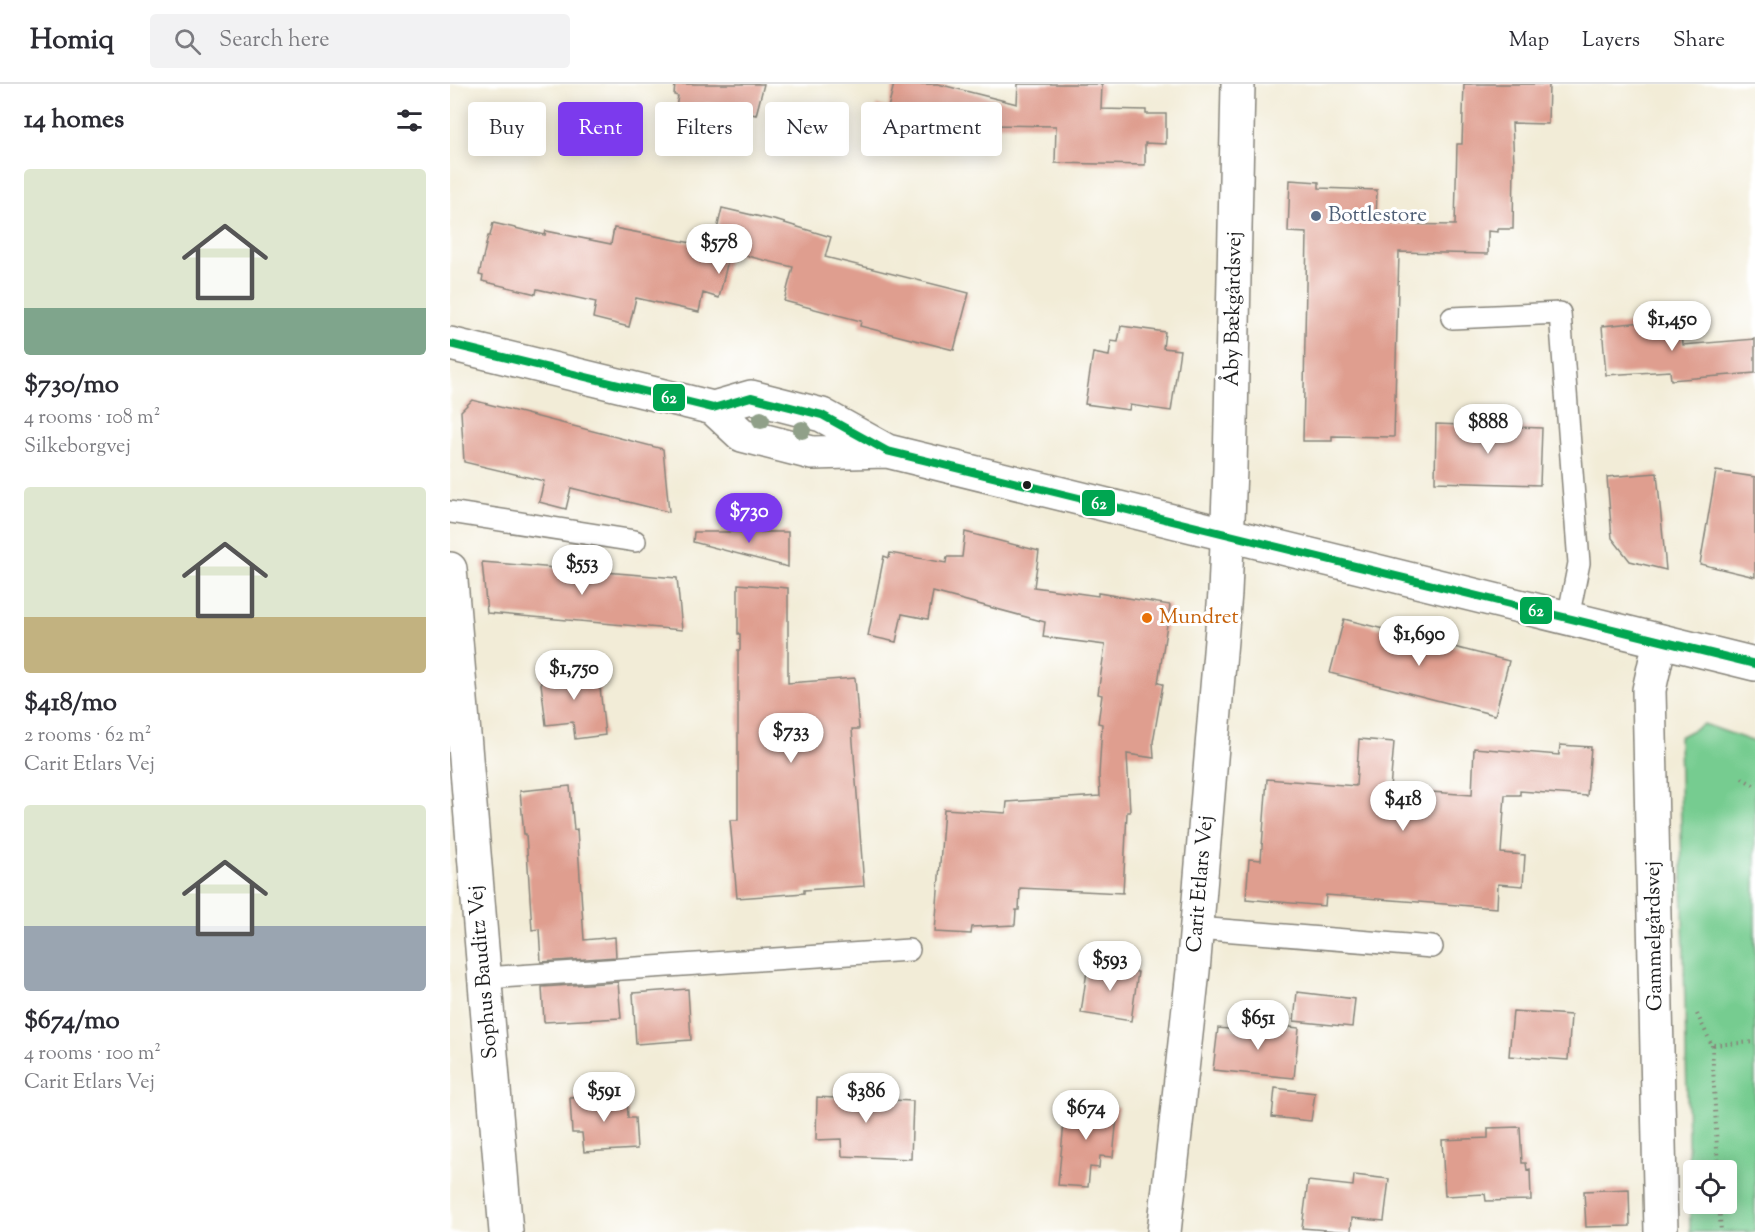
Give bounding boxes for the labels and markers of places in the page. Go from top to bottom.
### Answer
place label: Bottlestore [1328,201,1427,231]
marker: Bottlestore [1309,209,1323,223]
pin: $578 [683,224,755,275]
pin: $1,450 [1623,301,1721,352]
pin: $888 [1452,404,1524,455]
unlabelled marker [1021,479,1033,491]
pin: $730 [713,493,785,544]
pin: $553 [546,545,618,596]
place label: Mundret [1159,603,1239,633]
marker: Mundret [1140,611,1154,625]
pin: $1,690 [1370,616,1468,667]
pin: $1,750 [525,650,623,701]
pin: $733 [755,713,827,764]
pin: $418 [1367,781,1439,832]
pin: $593 [1074,941,1146,992]
pin: $651 [1222,1000,1294,1051]
pin: $591 [568,1072,640,1123]
pin: $386 [830,1073,902,1124]
pin: $674 [1050,1090,1122,1141]

